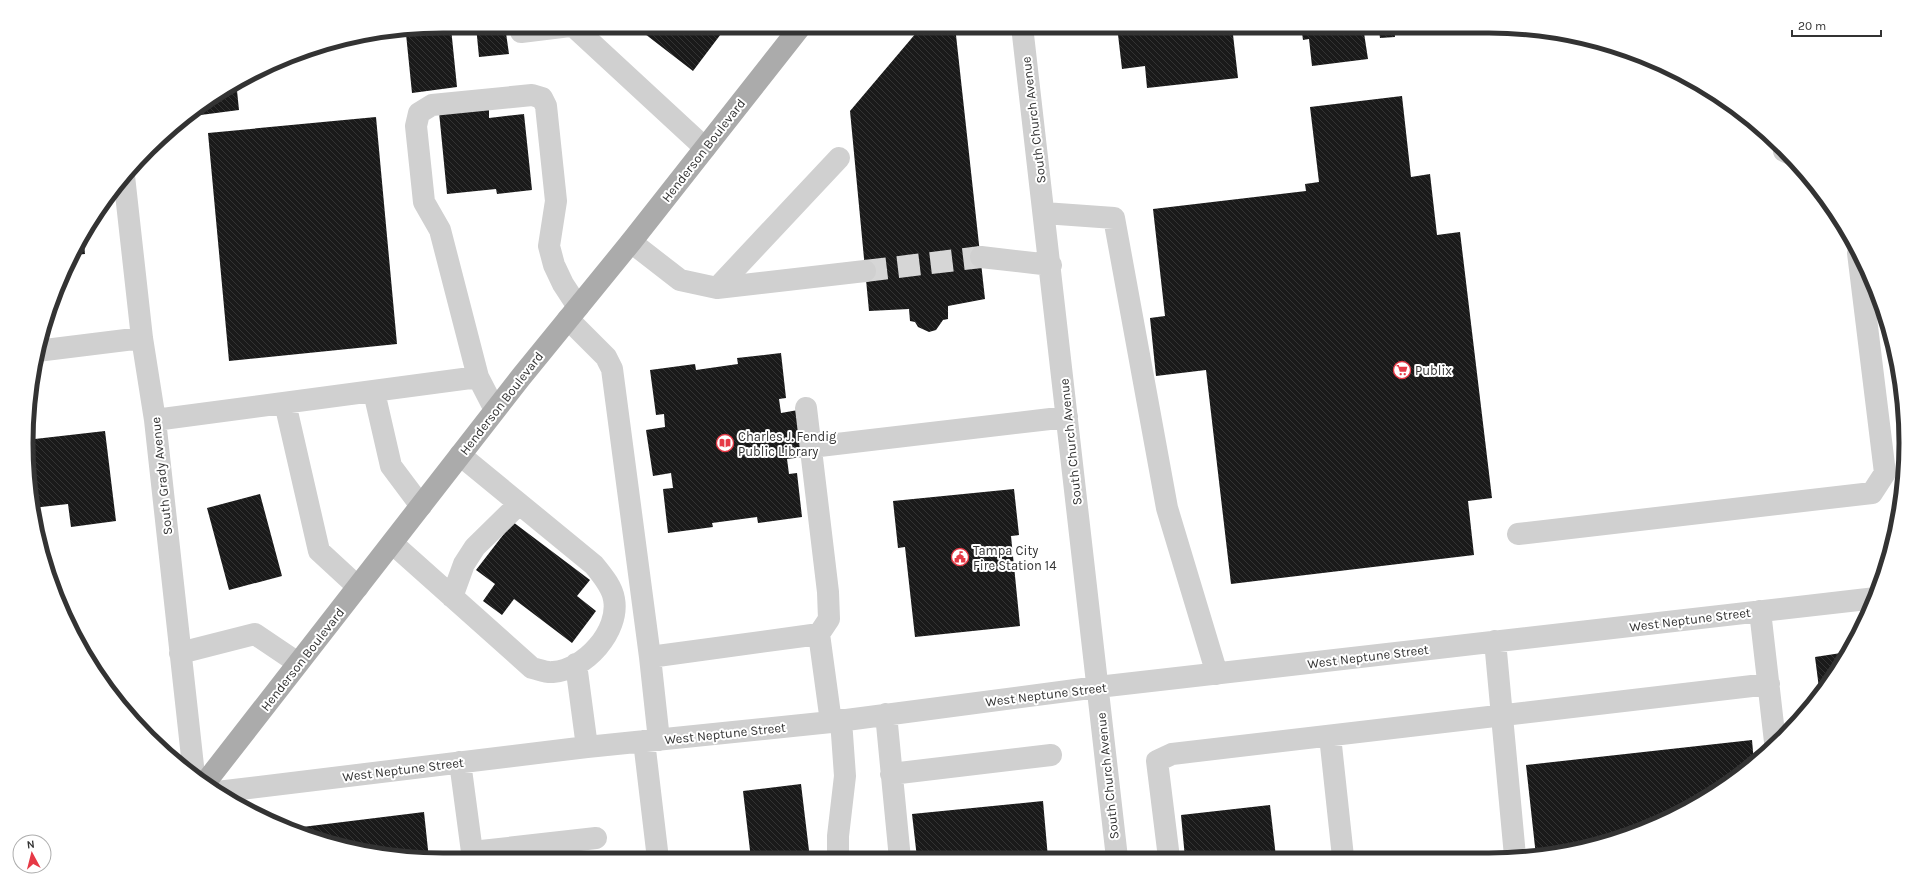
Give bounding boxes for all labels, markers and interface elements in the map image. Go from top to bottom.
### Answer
scale bar [1792,12,1881,38]
text: 20 m [1798,19,1826,33]
street label: South Church Avenue [1018,55,1049,184]
street label: Henderson Boulevard [659,96,748,205]
street label: Henderson Boulevard [457,349,546,458]
supermarket icon: Publix [1392,360,1412,380]
place label: Publix [1415,363,1452,378]
street label: South Church Avenue [1056,377,1085,506]
street label: South Grady Avenue [148,416,175,536]
place label: Charles J. Fendig Public Library [738,429,837,459]
library icon: Charles J. Fendig Public Library [715,433,735,453]
place label: Tampa City Fire Station 14 [973,543,1056,573]
public building icon: Tampa City Fire Station 14 [950,547,970,567]
street label: Henderson Boulevard [258,605,347,714]
street label: West Neptune Street [1629,605,1752,634]
street label: West Neptune Street [1307,642,1430,671]
street label: West Neptune Street [985,680,1108,709]
street label: South Church Avenue [1093,711,1122,840]
street label: West Neptune Street [664,720,787,747]
street label: West Neptune Street [342,755,465,784]
north arrow [12,834,52,874]
text: N [26,838,36,852]

